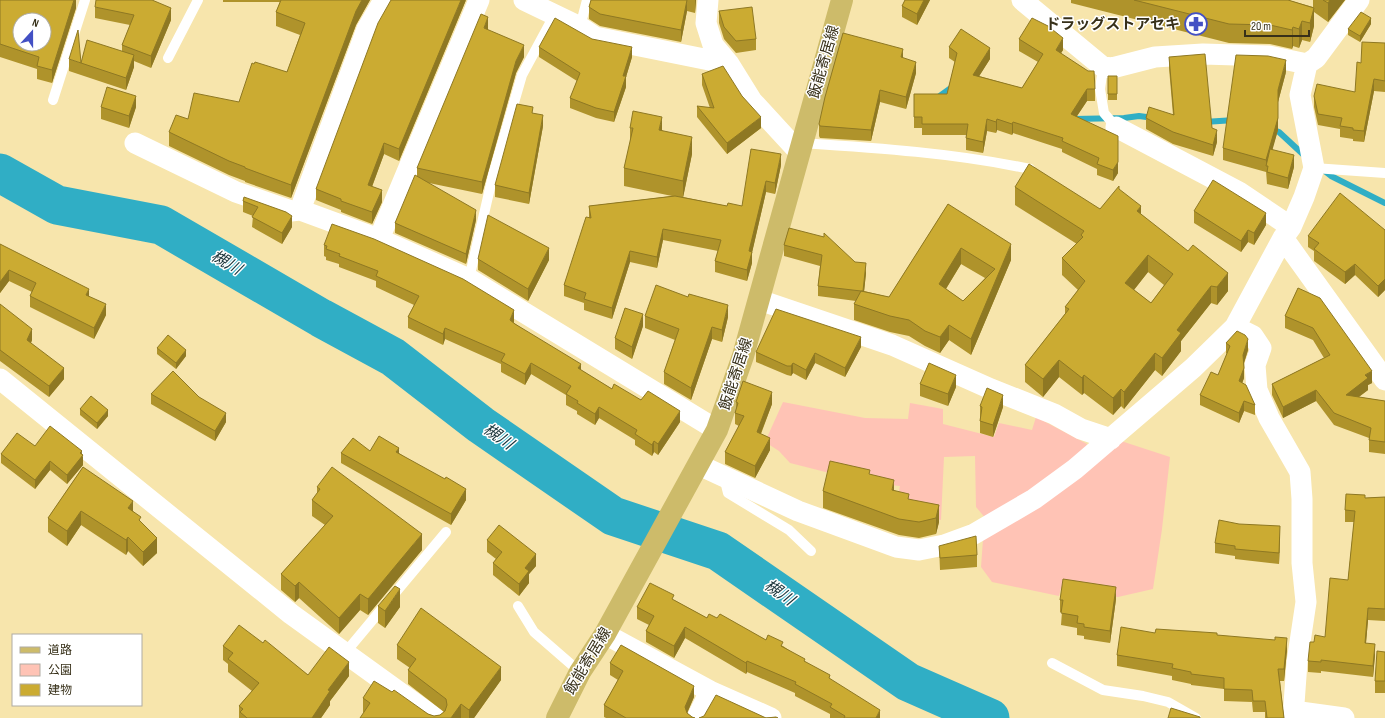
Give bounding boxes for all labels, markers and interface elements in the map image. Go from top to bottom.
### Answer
pharmacy icon: ドラッグストアセキ [1183,11,1209,37]
north arrow [12,12,52,52]
scale bar [1245,12,1309,38]
place label: ドラッグストアセキ [1045,15,1180,34]
text: N [30,16,41,30]
text: 20 m [1251,19,1271,34]
street label: 飯能寄居線 [805,23,843,101]
water label: 槻川 [207,247,246,280]
street label: 飯能寄居線 [715,335,757,413]
water label: 槻川 [479,420,518,455]
water label: 槻川 [760,576,799,611]
street label: 飯能寄居線 [561,624,615,698]
legend [12,634,142,706]
text: 道路 [48,643,72,658]
text: 公園 [48,663,72,678]
text: 建物 [48,683,72,698]

